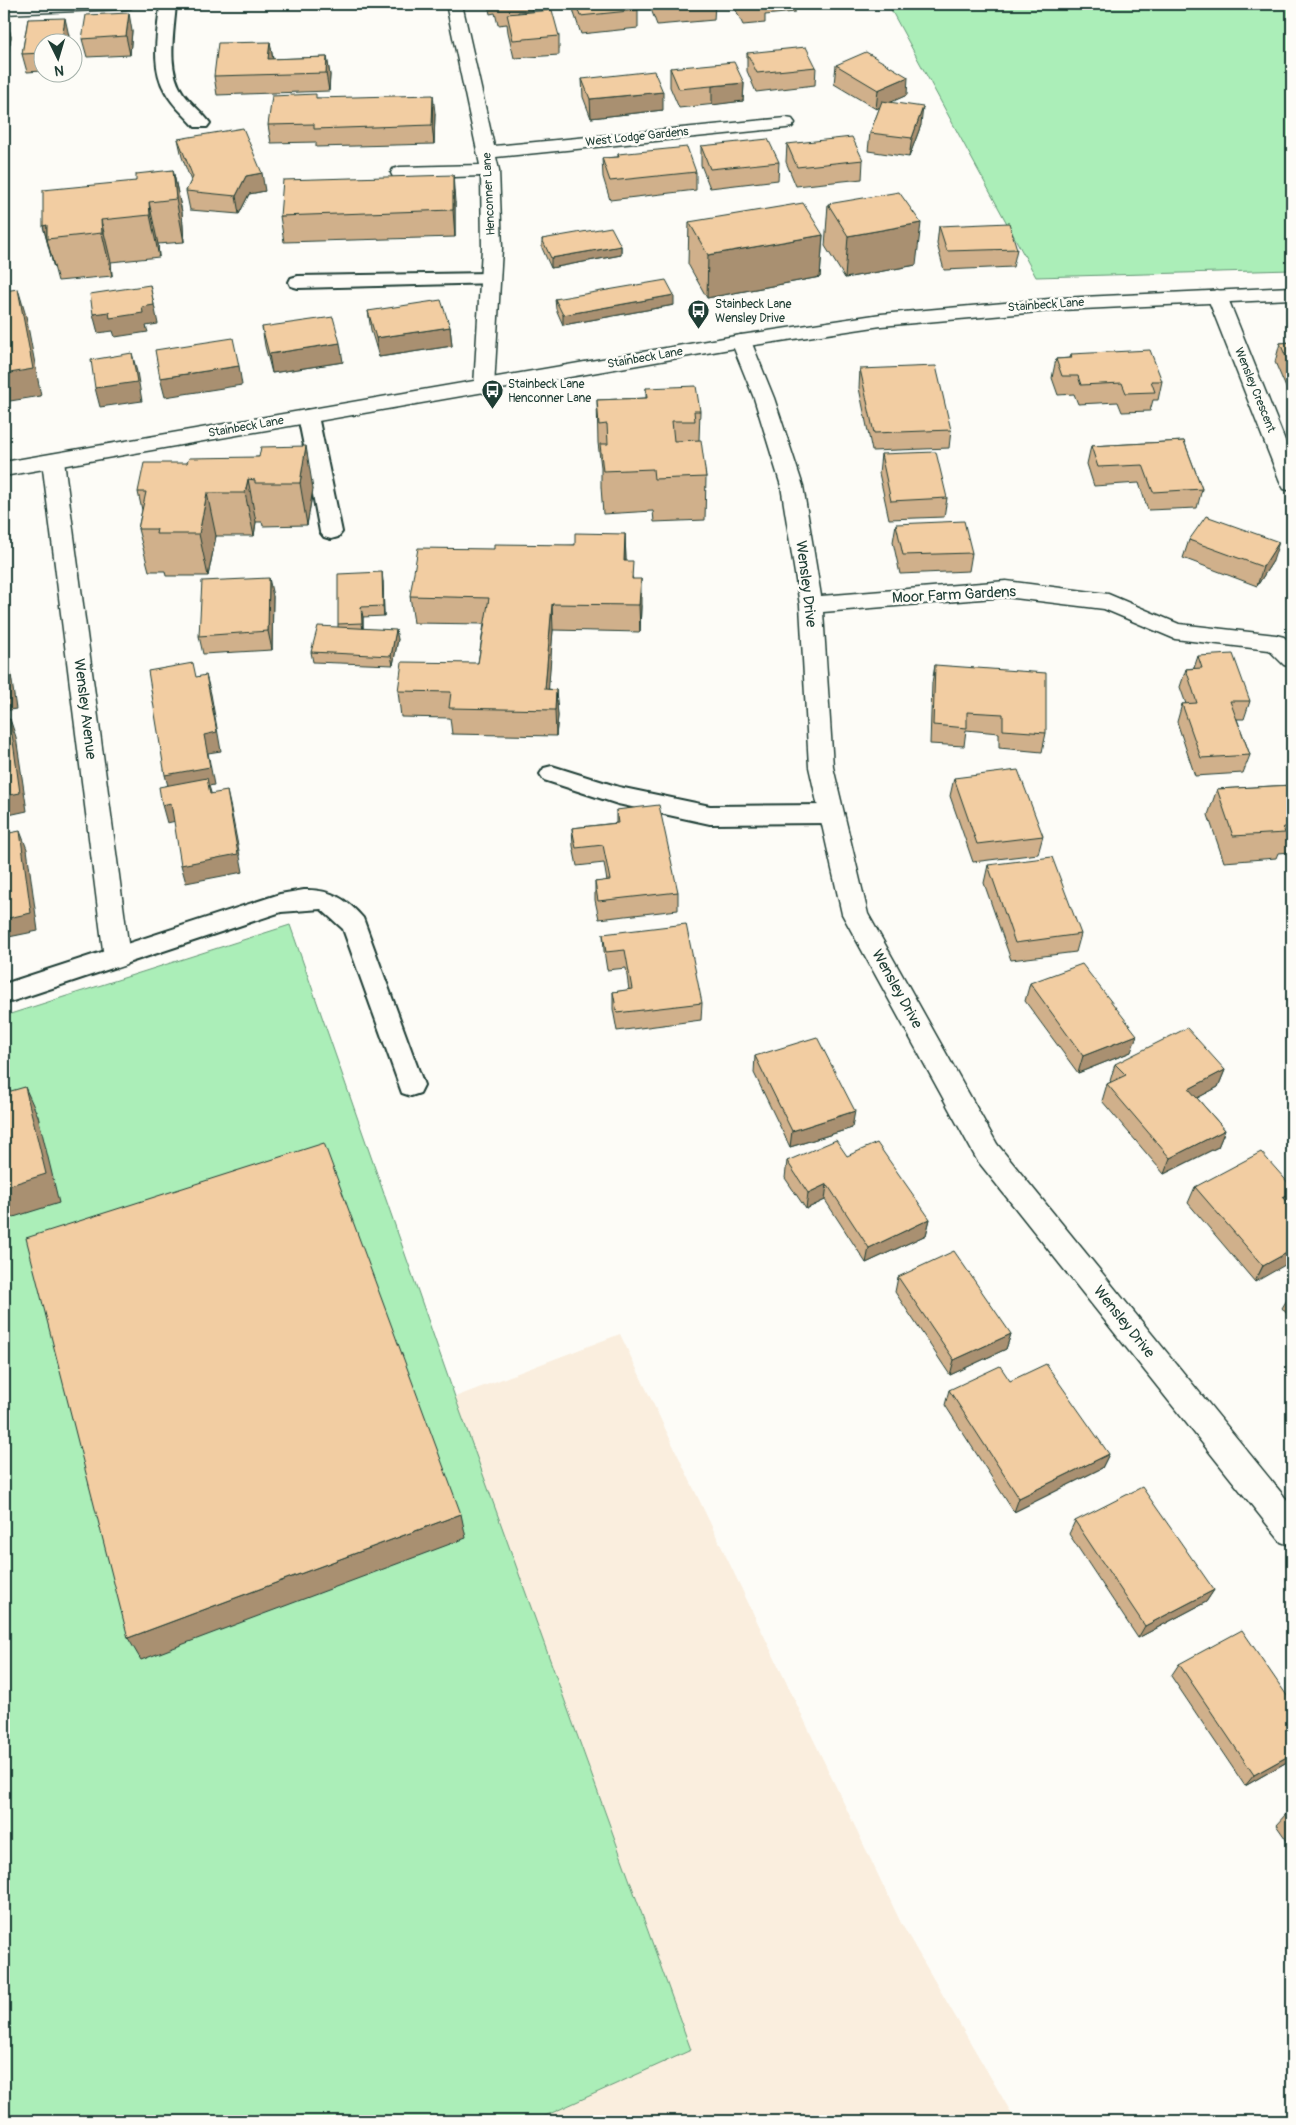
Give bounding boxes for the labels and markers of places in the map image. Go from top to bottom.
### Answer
place label: Stainbeck Lane Wensley Drive [715,297,792,326]
bus stop icon: Stainbeck Lane Wensley Drive [687,299,711,330]
place label: Stainbeck Lane Henconner Lane [508,377,591,406]
bus stop icon: Stainbeck Lane Henconner Lane [480,379,504,410]

